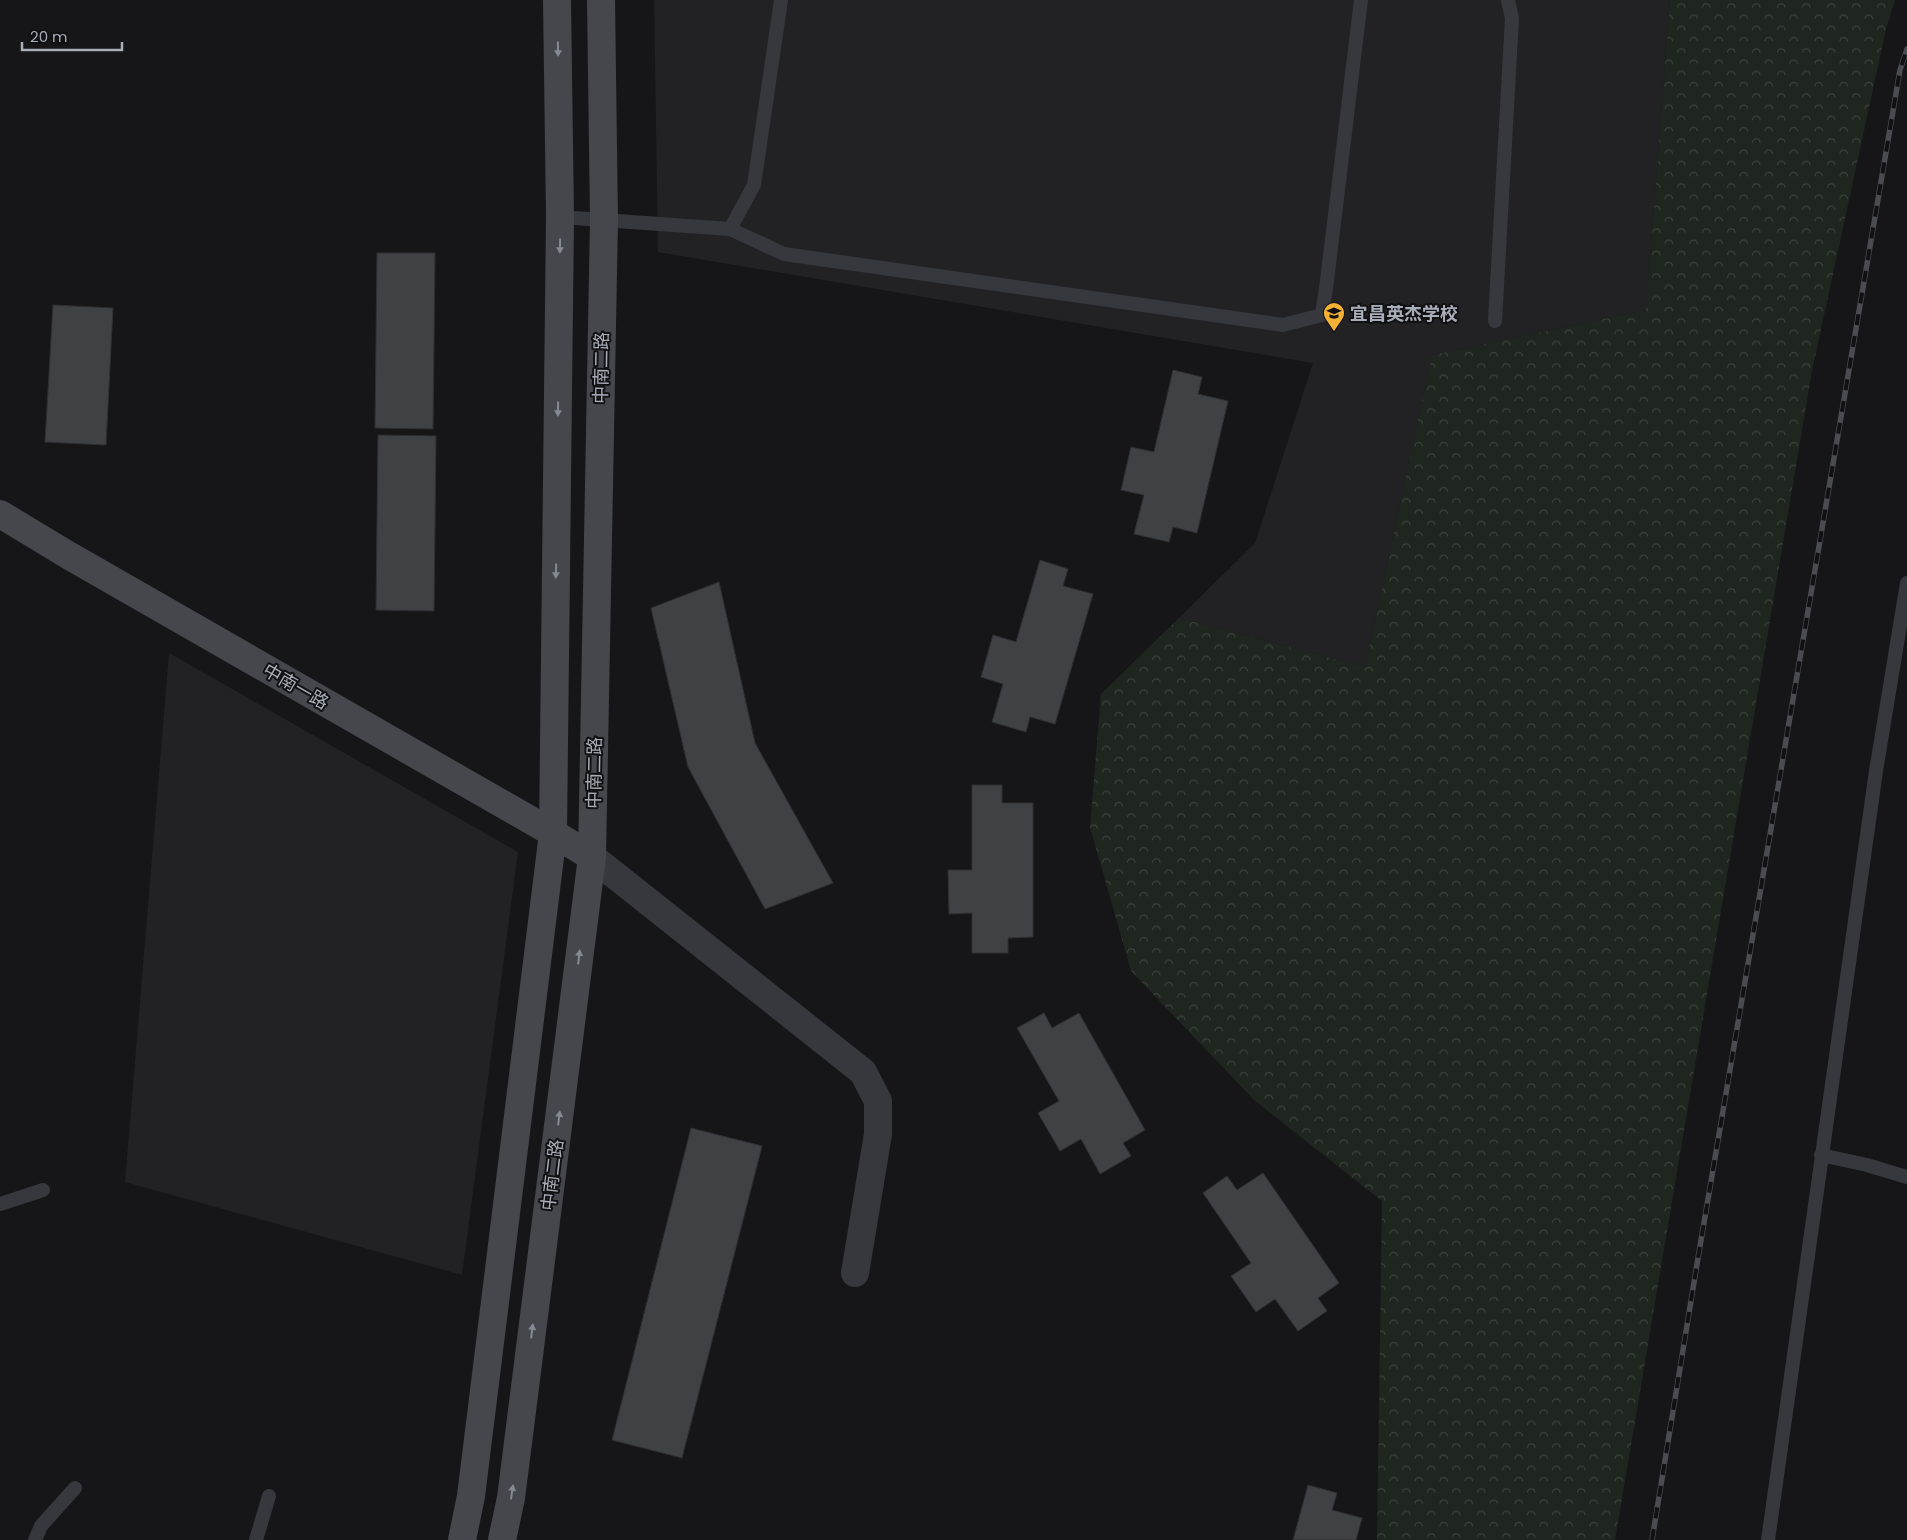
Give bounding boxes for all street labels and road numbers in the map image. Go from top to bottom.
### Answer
street label: 中南二路 [588,332,614,404]
street label: 中南一路 [259,657,333,715]
street label: 中南二路 [581,737,607,809]
street label: 中南二路 [535,1138,569,1212]

